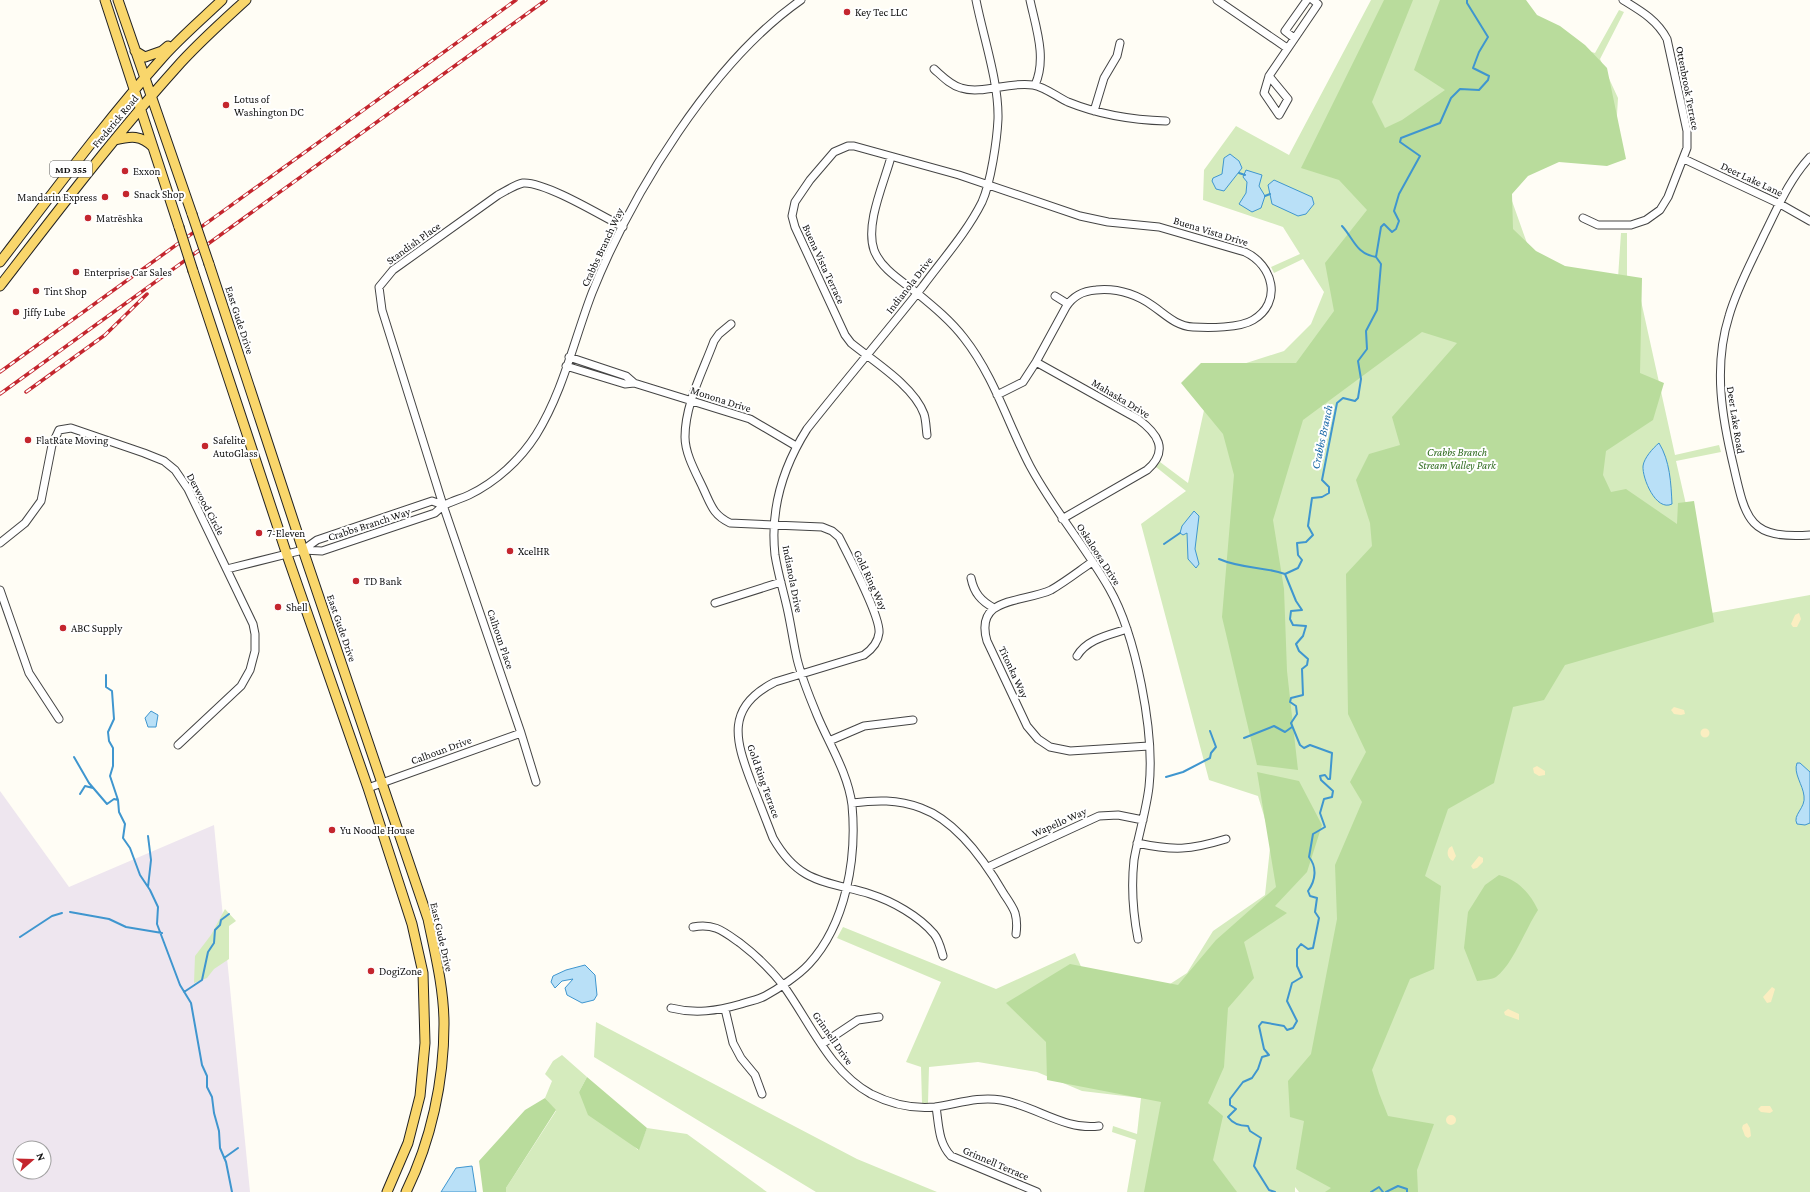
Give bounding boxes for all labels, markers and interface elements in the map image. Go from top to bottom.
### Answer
place label: Key Tec LLC [855,6,908,19]
marker: Key Tec LLC [842,7,852,17]
street label: Ottenbrook Terrace [1674,45,1702,131]
street label: Frederick Road [89,92,141,150]
place label: Lotus of Washington DC [234,93,304,119]
marker: Lotus of Washington DC [221,100,231,110]
street label: Deer Lake Lane [1719,159,1785,199]
road number: MD 355 [50,161,92,177]
place label: Exxon [133,165,160,177]
marker: Exxon [120,166,130,176]
place label: Snack Shop [134,188,184,201]
marker: Snack Shop [121,189,131,199]
place label: Mandarin Express [17,191,97,204]
marker: Mandarin Express [100,192,110,202]
street label: Crabbs Branch Way [578,205,627,289]
place label: Matrëshka [96,212,143,224]
marker: Matrëshka [83,213,93,223]
street label: Buena Vista Drive [1172,214,1250,248]
street label: Standish Place [384,219,442,267]
street label: Buena Vista Terrace [800,222,848,306]
street label: Indianola Drive [883,254,935,316]
place label: Enterprise Car Sales [84,266,172,279]
marker: Enterprise Car Sales [71,267,81,277]
place label: Tint Shop [44,285,87,298]
street label: East Gude Drive [223,285,257,356]
marker: Tint Shop [31,286,41,296]
place label: Jiffy Lube [23,306,66,319]
marker: Jiffy Lube [11,307,21,317]
street label: Mahaska Drive [1090,376,1152,420]
street label: Monona Drive [689,384,753,414]
street label: Deer Lake Road [1725,386,1747,455]
water label: Crabbs Branch [1308,403,1336,470]
place label: FlatRate Moving [36,434,109,447]
place label: Safelite AutoGlass [213,434,258,459]
marker: FlatRate Moving [23,435,33,445]
marker: Safelite AutoGlass [200,441,210,451]
park label: Crabbs Branch Stream Valley Park [1418,446,1497,472]
street label: Derwood Circle [185,471,227,537]
street label: Crabbs Branch Way [326,505,413,544]
street label: Oskaloosa Drive [1075,521,1124,587]
place label: 7-Eleven [267,527,305,539]
marker: 7-Eleven [254,528,264,538]
street label: Indianola Drive [781,544,805,614]
place label: XcelHR [518,545,551,557]
marker: XcelHR [505,546,515,556]
street label: Gold Ring Way [851,548,891,613]
place label: TD Bank [364,575,402,587]
marker: TD Bank [351,576,361,586]
street label: East Gude Drive [325,593,359,663]
place label: Shell [286,601,308,613]
marker: Shell [273,602,283,612]
street label: Calhoun Place [485,608,517,671]
place label: ABC Supply [71,622,123,635]
marker: ABC Supply [58,623,68,633]
street label: Titonka Way [996,644,1032,701]
street label: Calhoun Drive [409,733,473,766]
street label: Gold Ring Terrace [744,742,783,820]
street label: Wapello Way [1030,804,1089,840]
place label: Yu Noodle House [340,824,415,836]
marker: Yu Noodle House [327,825,337,835]
street label: East Gude Drive [428,901,456,973]
place label: DogiZone [379,965,422,978]
marker: DogiZone [366,966,376,976]
street label: Grinnell Drive [810,1009,856,1067]
north arrow [12,1140,52,1180]
street label: Grinnell Terrace [961,1144,1031,1182]
text: N [34,1151,48,1163]

